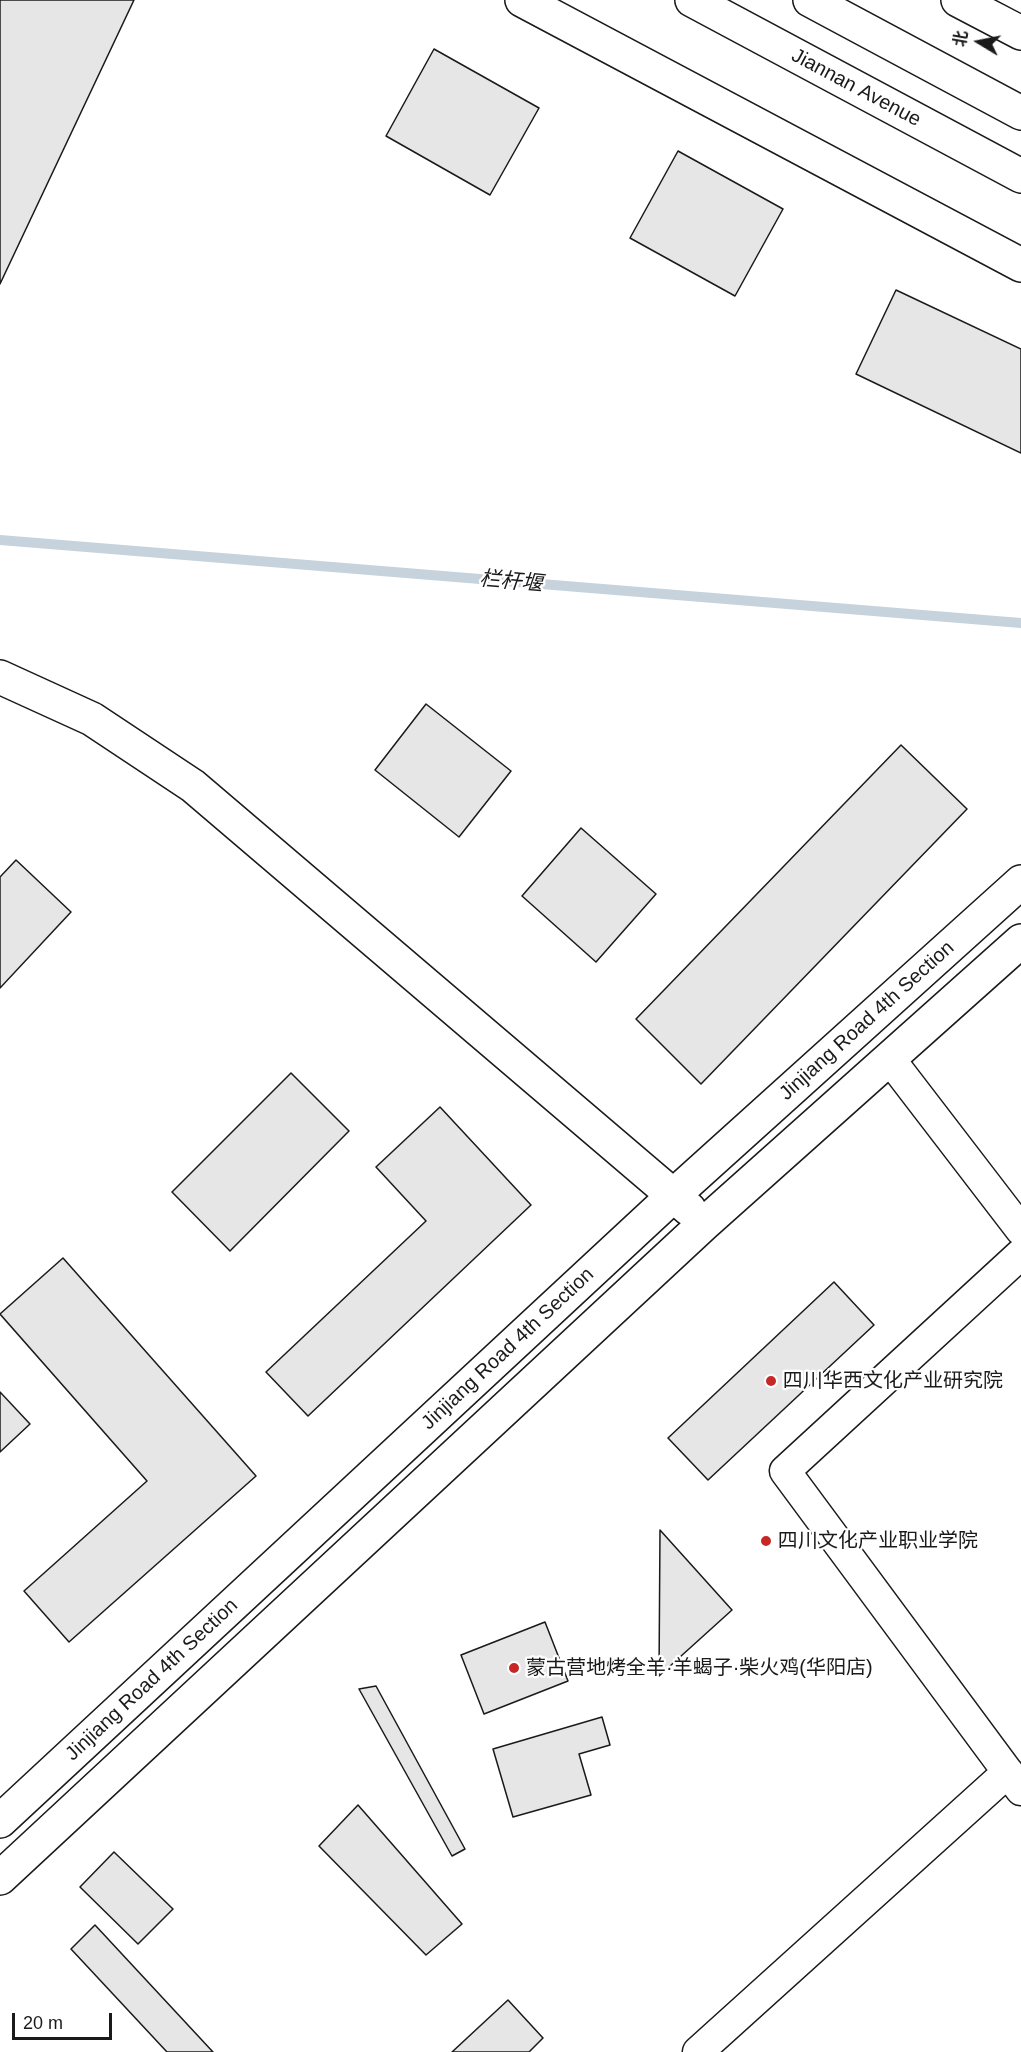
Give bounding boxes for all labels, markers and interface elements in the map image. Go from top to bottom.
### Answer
north arrow [949,12,1009,72]
text: 北 [951,29,971,48]
street label: Jiannan Avenue [787,44,925,132]
water label: 栏杆堰 [479,567,543,597]
street label: Jinjiang Road 4th Section [775,936,959,1106]
street label: Jinjiang Road 4th Section [417,1263,599,1435]
place label: 四川华西文化产业研究院 [783,1369,1003,1393]
marker: 四川华西文化产业研究院 [764,1374,778,1388]
place label: 四川文化产业职业学院 [778,1529,978,1553]
marker: 四川文化产业职业学院 [759,1534,773,1548]
street label: Jinjiang Road 4th Section [61,1594,243,1766]
place label: 蒙古营地烤全羊·羊蝎子·柴火鸡(华阳店) [526,1656,873,1680]
marker: 蒙古营地烤全羊·羊蝎子·柴火鸡(华阳店) [507,1661,521,1675]
scale bar [15,2001,116,2039]
text: 20 m [23,2013,63,2033]

